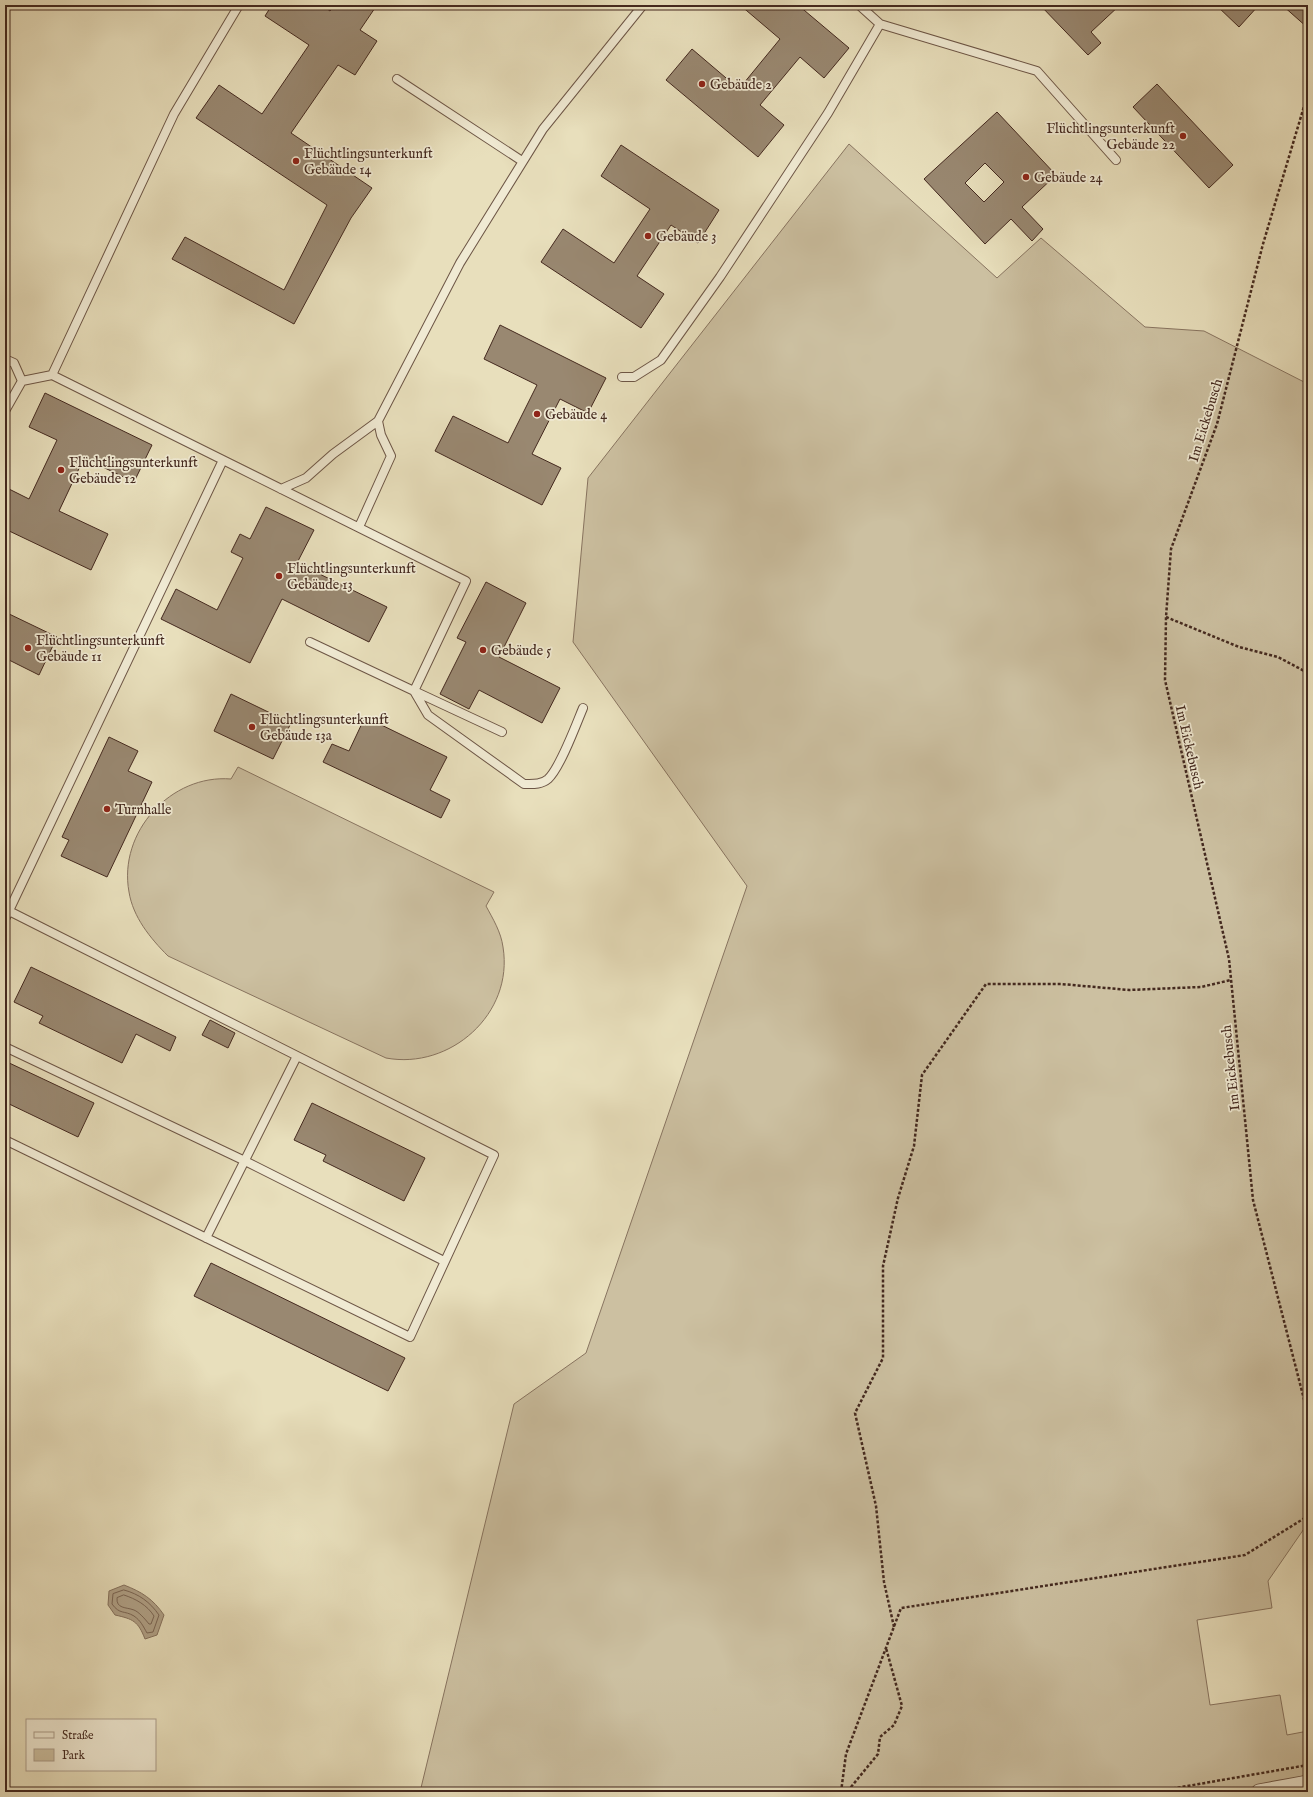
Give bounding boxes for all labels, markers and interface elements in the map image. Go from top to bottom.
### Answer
place label: Gebäude 2 [710,76,772,94]
marker: Gebäude 2 [697,79,707,89]
place label: Flüchtlingsunterkunft Gebäude 22 [1046,120,1175,154]
marker: Flüchtlingsunterkunft Gebäude 22 [1178,131,1188,141]
place label: Flüchtlingsunterkunft Gebäude 14 [304,145,433,179]
marker: Flüchtlingsunterkunft Gebäude 14 [291,156,301,166]
place label: Gebäude 24 [1034,169,1103,187]
marker: Gebäude 24 [1021,172,1031,182]
place label: Gebäude 3 [656,228,717,246]
marker: Gebäude 3 [643,231,653,241]
street label: Im Eickebusch [1185,376,1227,464]
place label: Gebäude 4 [545,406,607,424]
marker: Gebäude 4 [532,409,542,419]
place label: Flüchtlingsunterkunft Gebäude 12 [69,454,198,488]
marker: Flüchtlingsunterkunft Gebäude 12 [56,465,66,475]
place label: Flüchtlingsunterkunft Gebäude 13 [287,560,416,594]
marker: Flüchtlingsunterkunft Gebäude 13 [274,571,284,581]
place label: Flüchtlingsunterkunft Gebäude 11 [36,632,165,666]
place label: Gebäude 5 [491,642,551,660]
marker: Flüchtlingsunterkunft Gebäude 11 [23,643,33,653]
marker: Gebäude 5 [478,645,488,655]
street label: Im Eickebusch [1171,703,1208,792]
place label: Flüchtlingsunterkunft Gebäude 13a [260,711,389,745]
marker: Flüchtlingsunterkunft Gebäude 13a [247,722,257,732]
place label: Turnhalle [115,801,172,819]
marker: Turnhalle [102,804,112,814]
street label: Im Eickebusch [1217,1024,1244,1112]
legend [26,1719,156,1771]
text: Straße [62,1728,94,1743]
text: Park [62,1748,85,1763]

